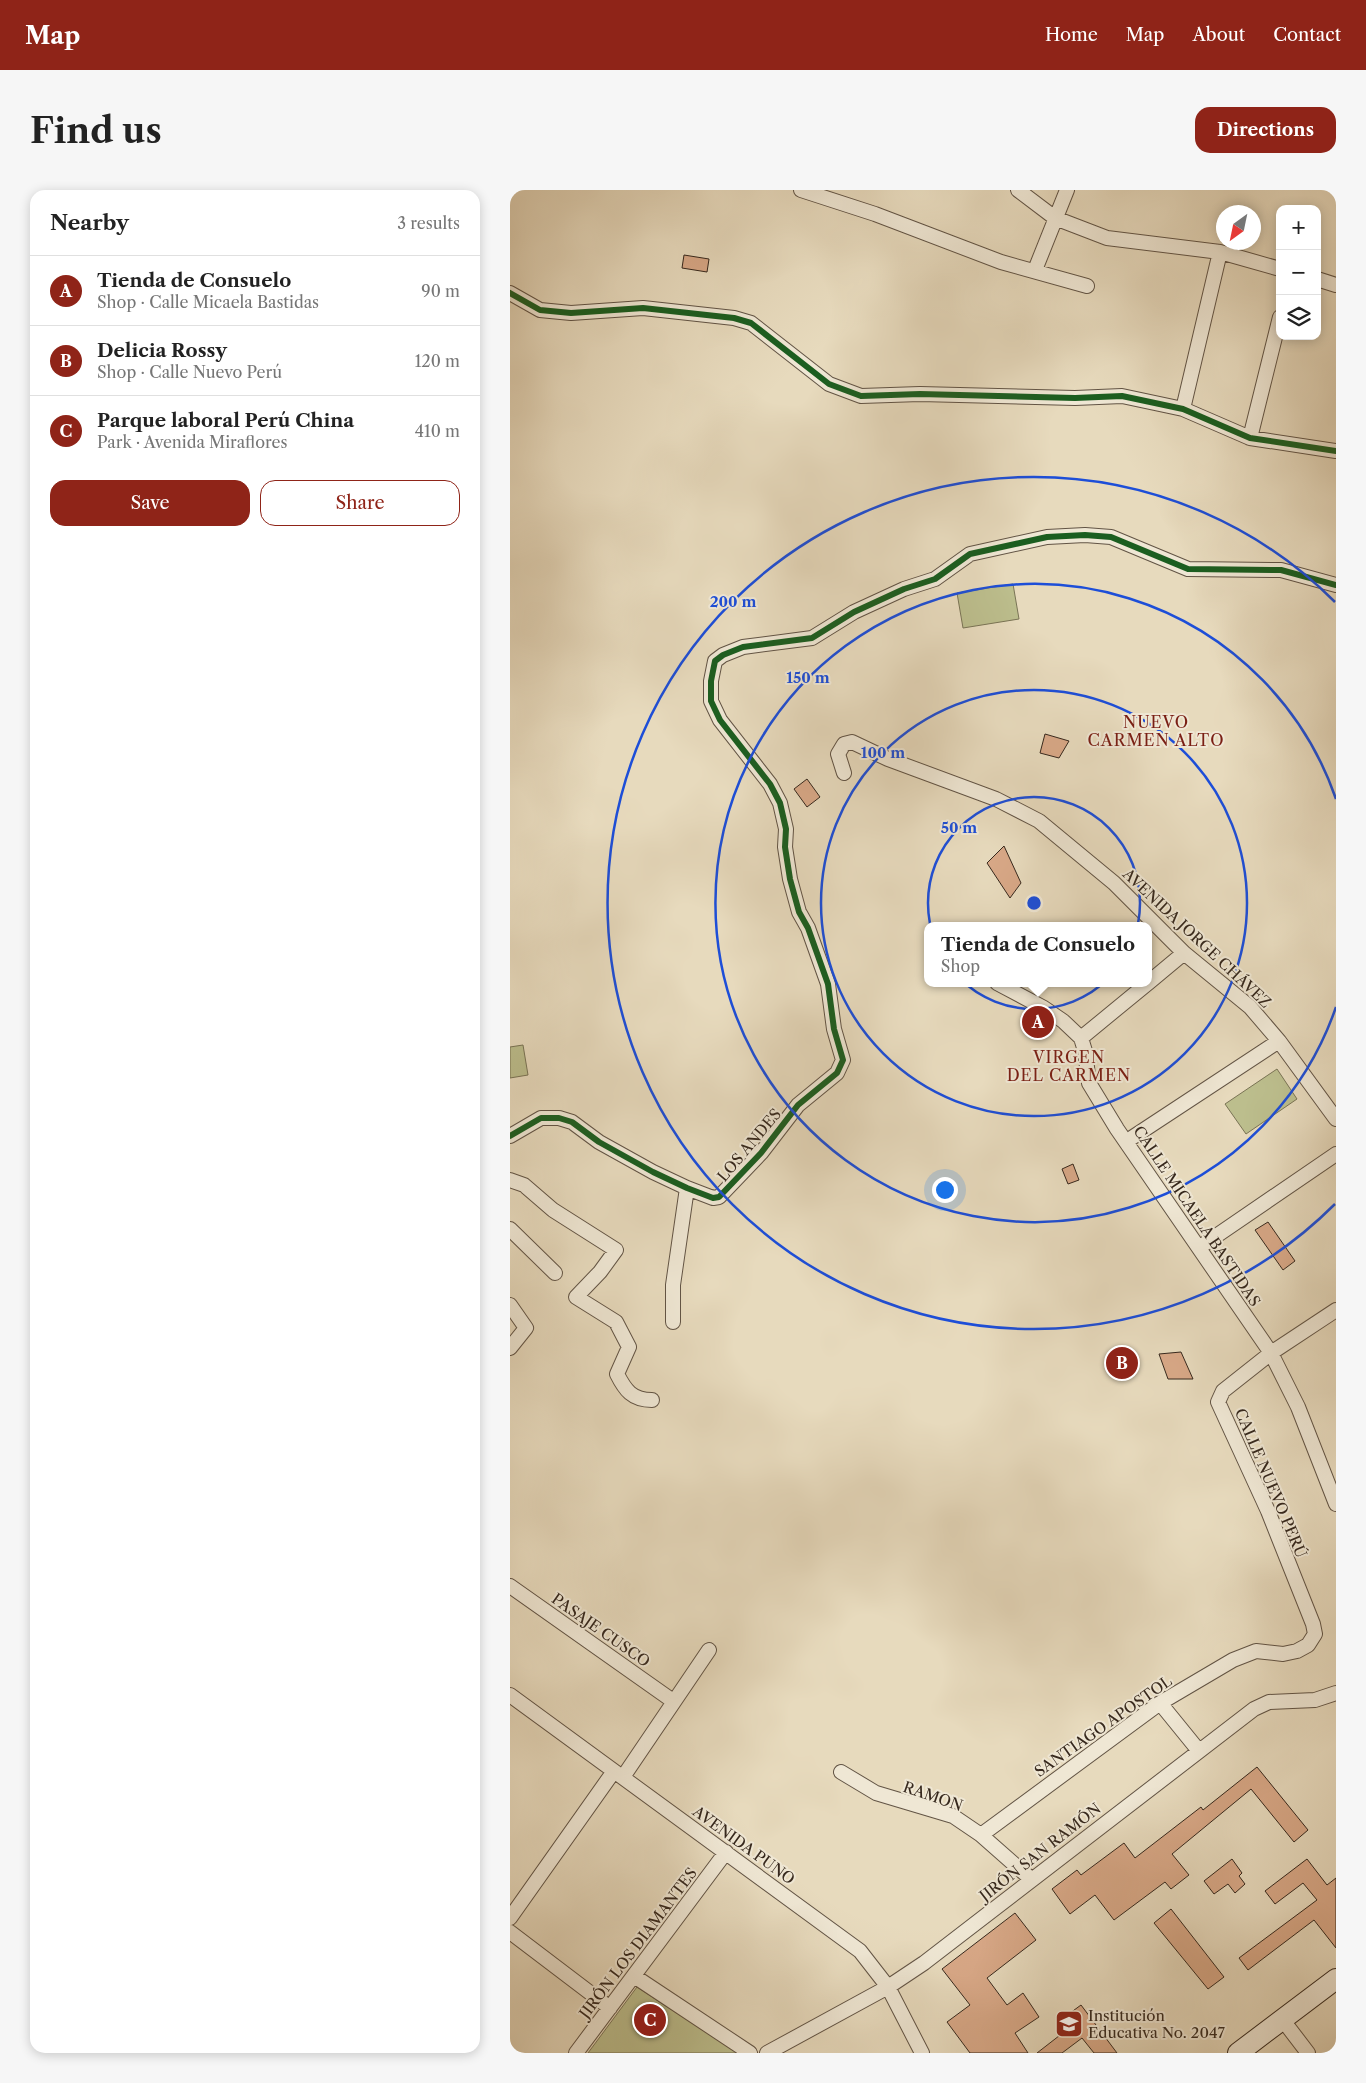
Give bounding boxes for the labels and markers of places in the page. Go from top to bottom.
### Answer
centre of rings [1025,894,1043,912]
pin: A [1022,1003,1054,1041]
pin: B [1106,1344,1138,1382]
pin: C [634,2001,666,2039]
place label: Institución Educativa No. 2047 [1088,2006,1226,2042]
school or university icon: Institución Educativa No. 2047 [1054,2009,1084,2039]

